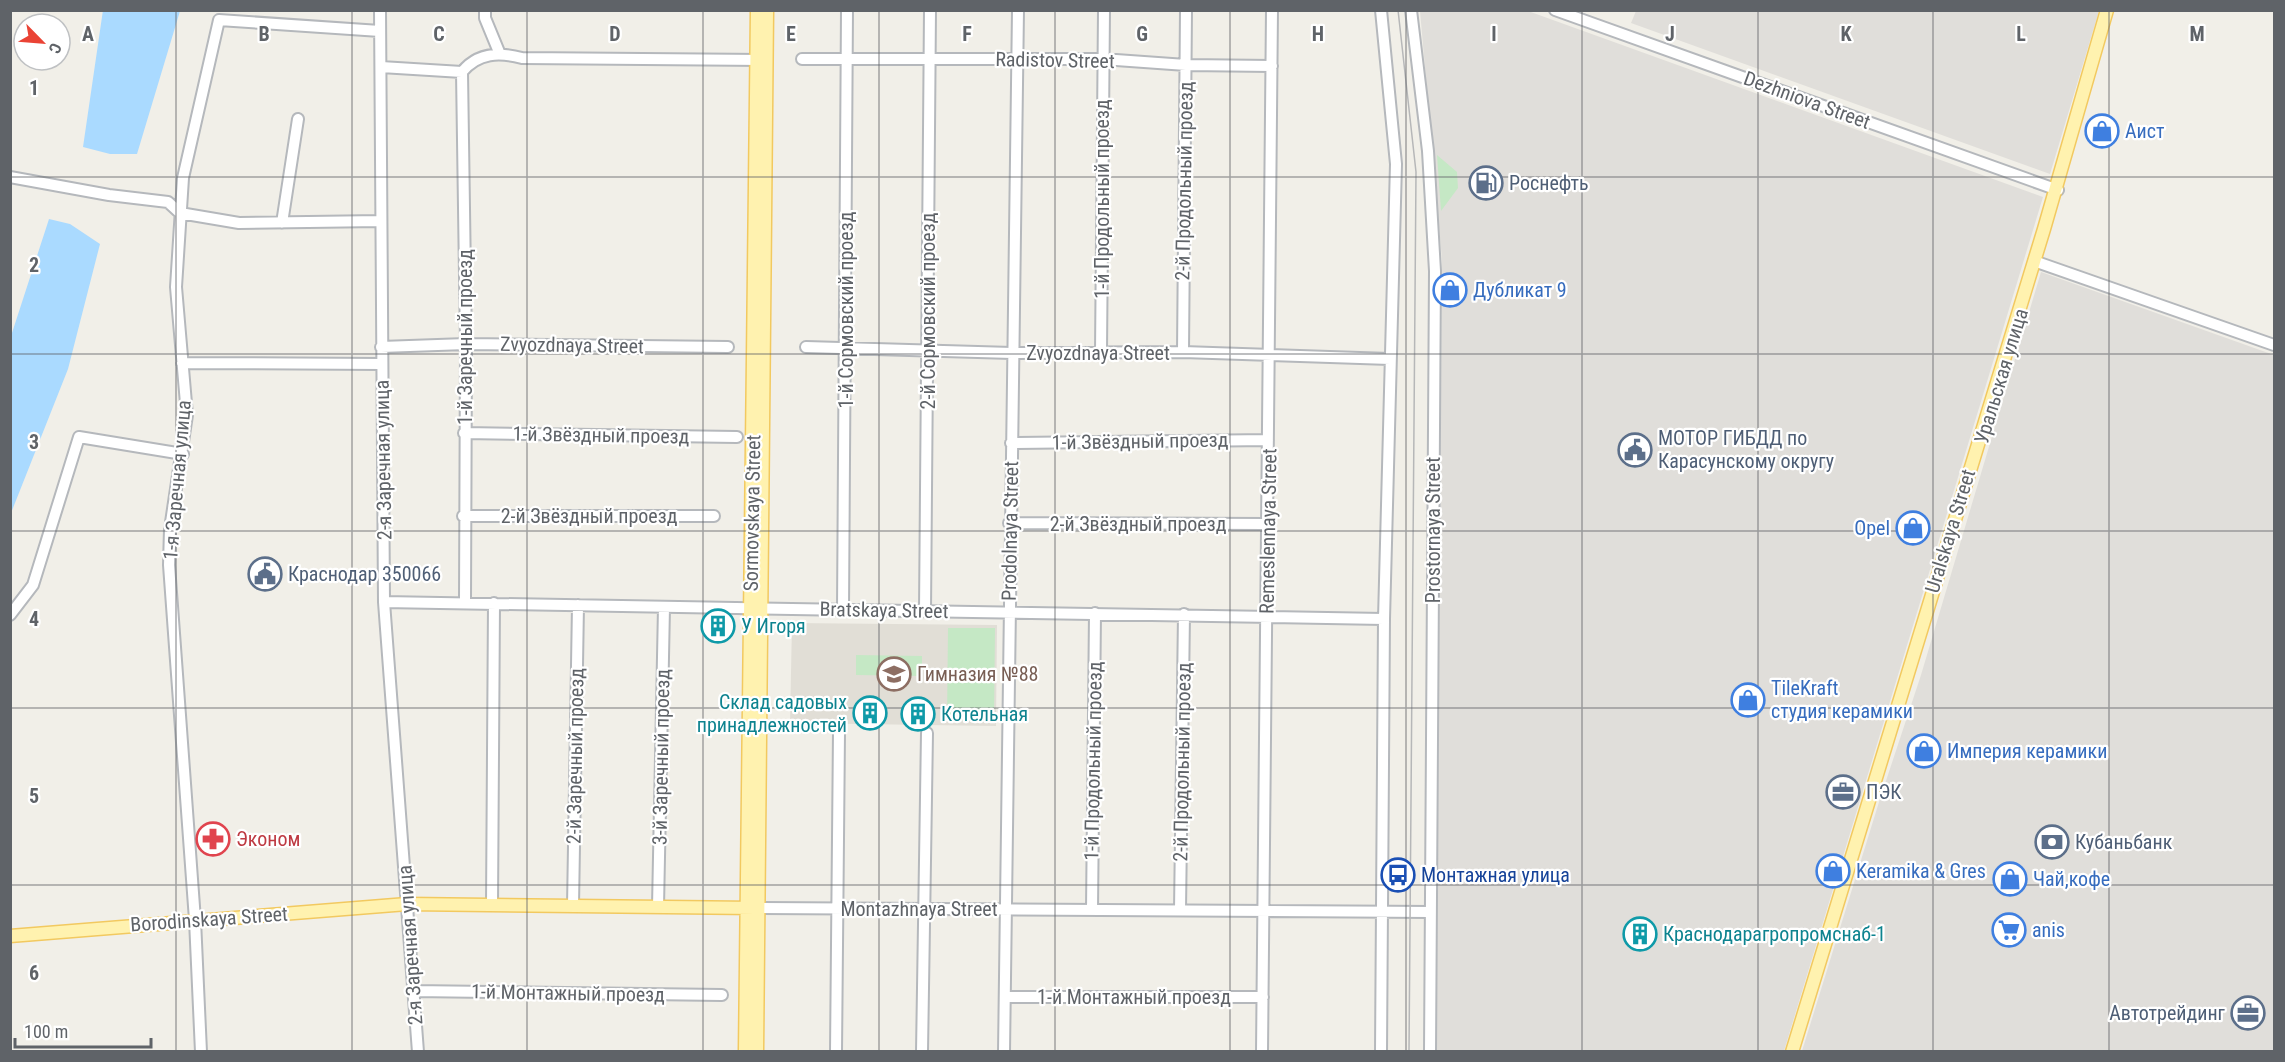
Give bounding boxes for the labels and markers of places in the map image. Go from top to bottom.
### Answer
shop icon: Аист [2084,113,2120,149]
place label: Аист [2125,119,2164,143]
fuel station icon: Роснефть [1468,165,1504,201]
place label: Роснефть [1509,171,1589,195]
shop icon: Дубликат 9 [1432,272,1468,308]
place label: Дубликат 9 [1473,278,1567,302]
place label: МОТОР ГИБДД по Карасунскому округу [1658,426,1834,473]
public building icon: МОТОР ГИБДД по Карасунскому округу [1617,432,1653,468]
shop icon: Opel [1895,510,1931,546]
place label: Opel [1854,516,1890,540]
public building icon: Краснодар 350066 [247,556,283,592]
place label: Краснодар 350066 [288,562,441,586]
building icon: У Игоря [700,608,736,644]
place label: У Игоря [741,614,806,638]
school or university icon: Гимназия №88 [876,656,912,692]
place label: Гимназия №88 [917,662,1038,686]
place label: TileKraft студия керамики [1771,676,1913,723]
shop icon: TileKraft студия керамики [1730,682,1766,718]
place label: Склад садовых принадлежностей [697,690,847,737]
building icon: Склад садовых принадлежностей [852,695,888,731]
building icon: Котельная [900,696,936,732]
place label: Котельная [941,702,1028,726]
shop icon: Империя керамики [1906,733,1942,769]
place label: Империя керамики [1947,739,2107,763]
office icon: ПЭК [1825,774,1861,810]
place label: ПЭК [1866,780,1902,804]
pharmacy icon: Эконом [195,821,231,857]
bank icon: Кубаньбанк [2034,824,2070,860]
place label: Эконом [236,827,300,851]
place label: Кубаньбанк [2075,830,2173,854]
shop icon: Keramika & Gres [1815,853,1851,889]
bus stop icon: Монтажная улица [1380,857,1416,893]
place label: Keramika & Gres [1856,859,1986,883]
shop icon: Чай,кофе [1992,861,2028,897]
place label: Монтажная улица [1421,863,1570,887]
place label: Чай,кофе [2033,867,2110,891]
supermarket icon: anis [1991,912,2027,948]
building icon: Краснодарагропромснаб-1 [1622,916,1658,952]
place label: anis [2032,918,2065,942]
place label: Краснодарагропромснаб-1 [1663,922,1886,946]
office icon: Автотрейдинг [2230,995,2266,1031]
place label: Автотрейдинг [2109,1001,2226,1025]

